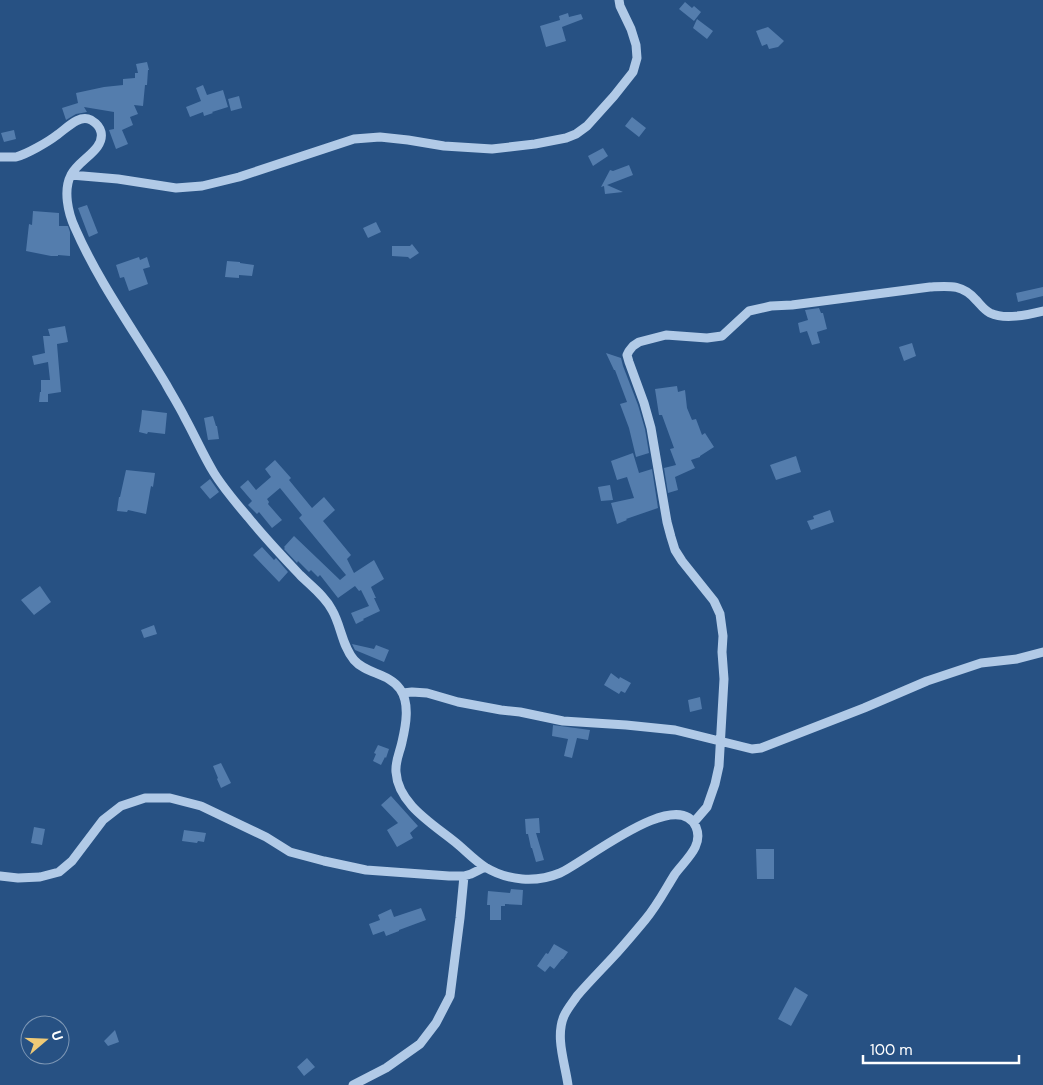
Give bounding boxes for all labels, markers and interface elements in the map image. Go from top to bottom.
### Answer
north arrow [20,1015,70,1065]
text: U [47,1028,67,1043]
scale bar [863,1032,1019,1064]
text: 100 m [870,1040,913,1060]

